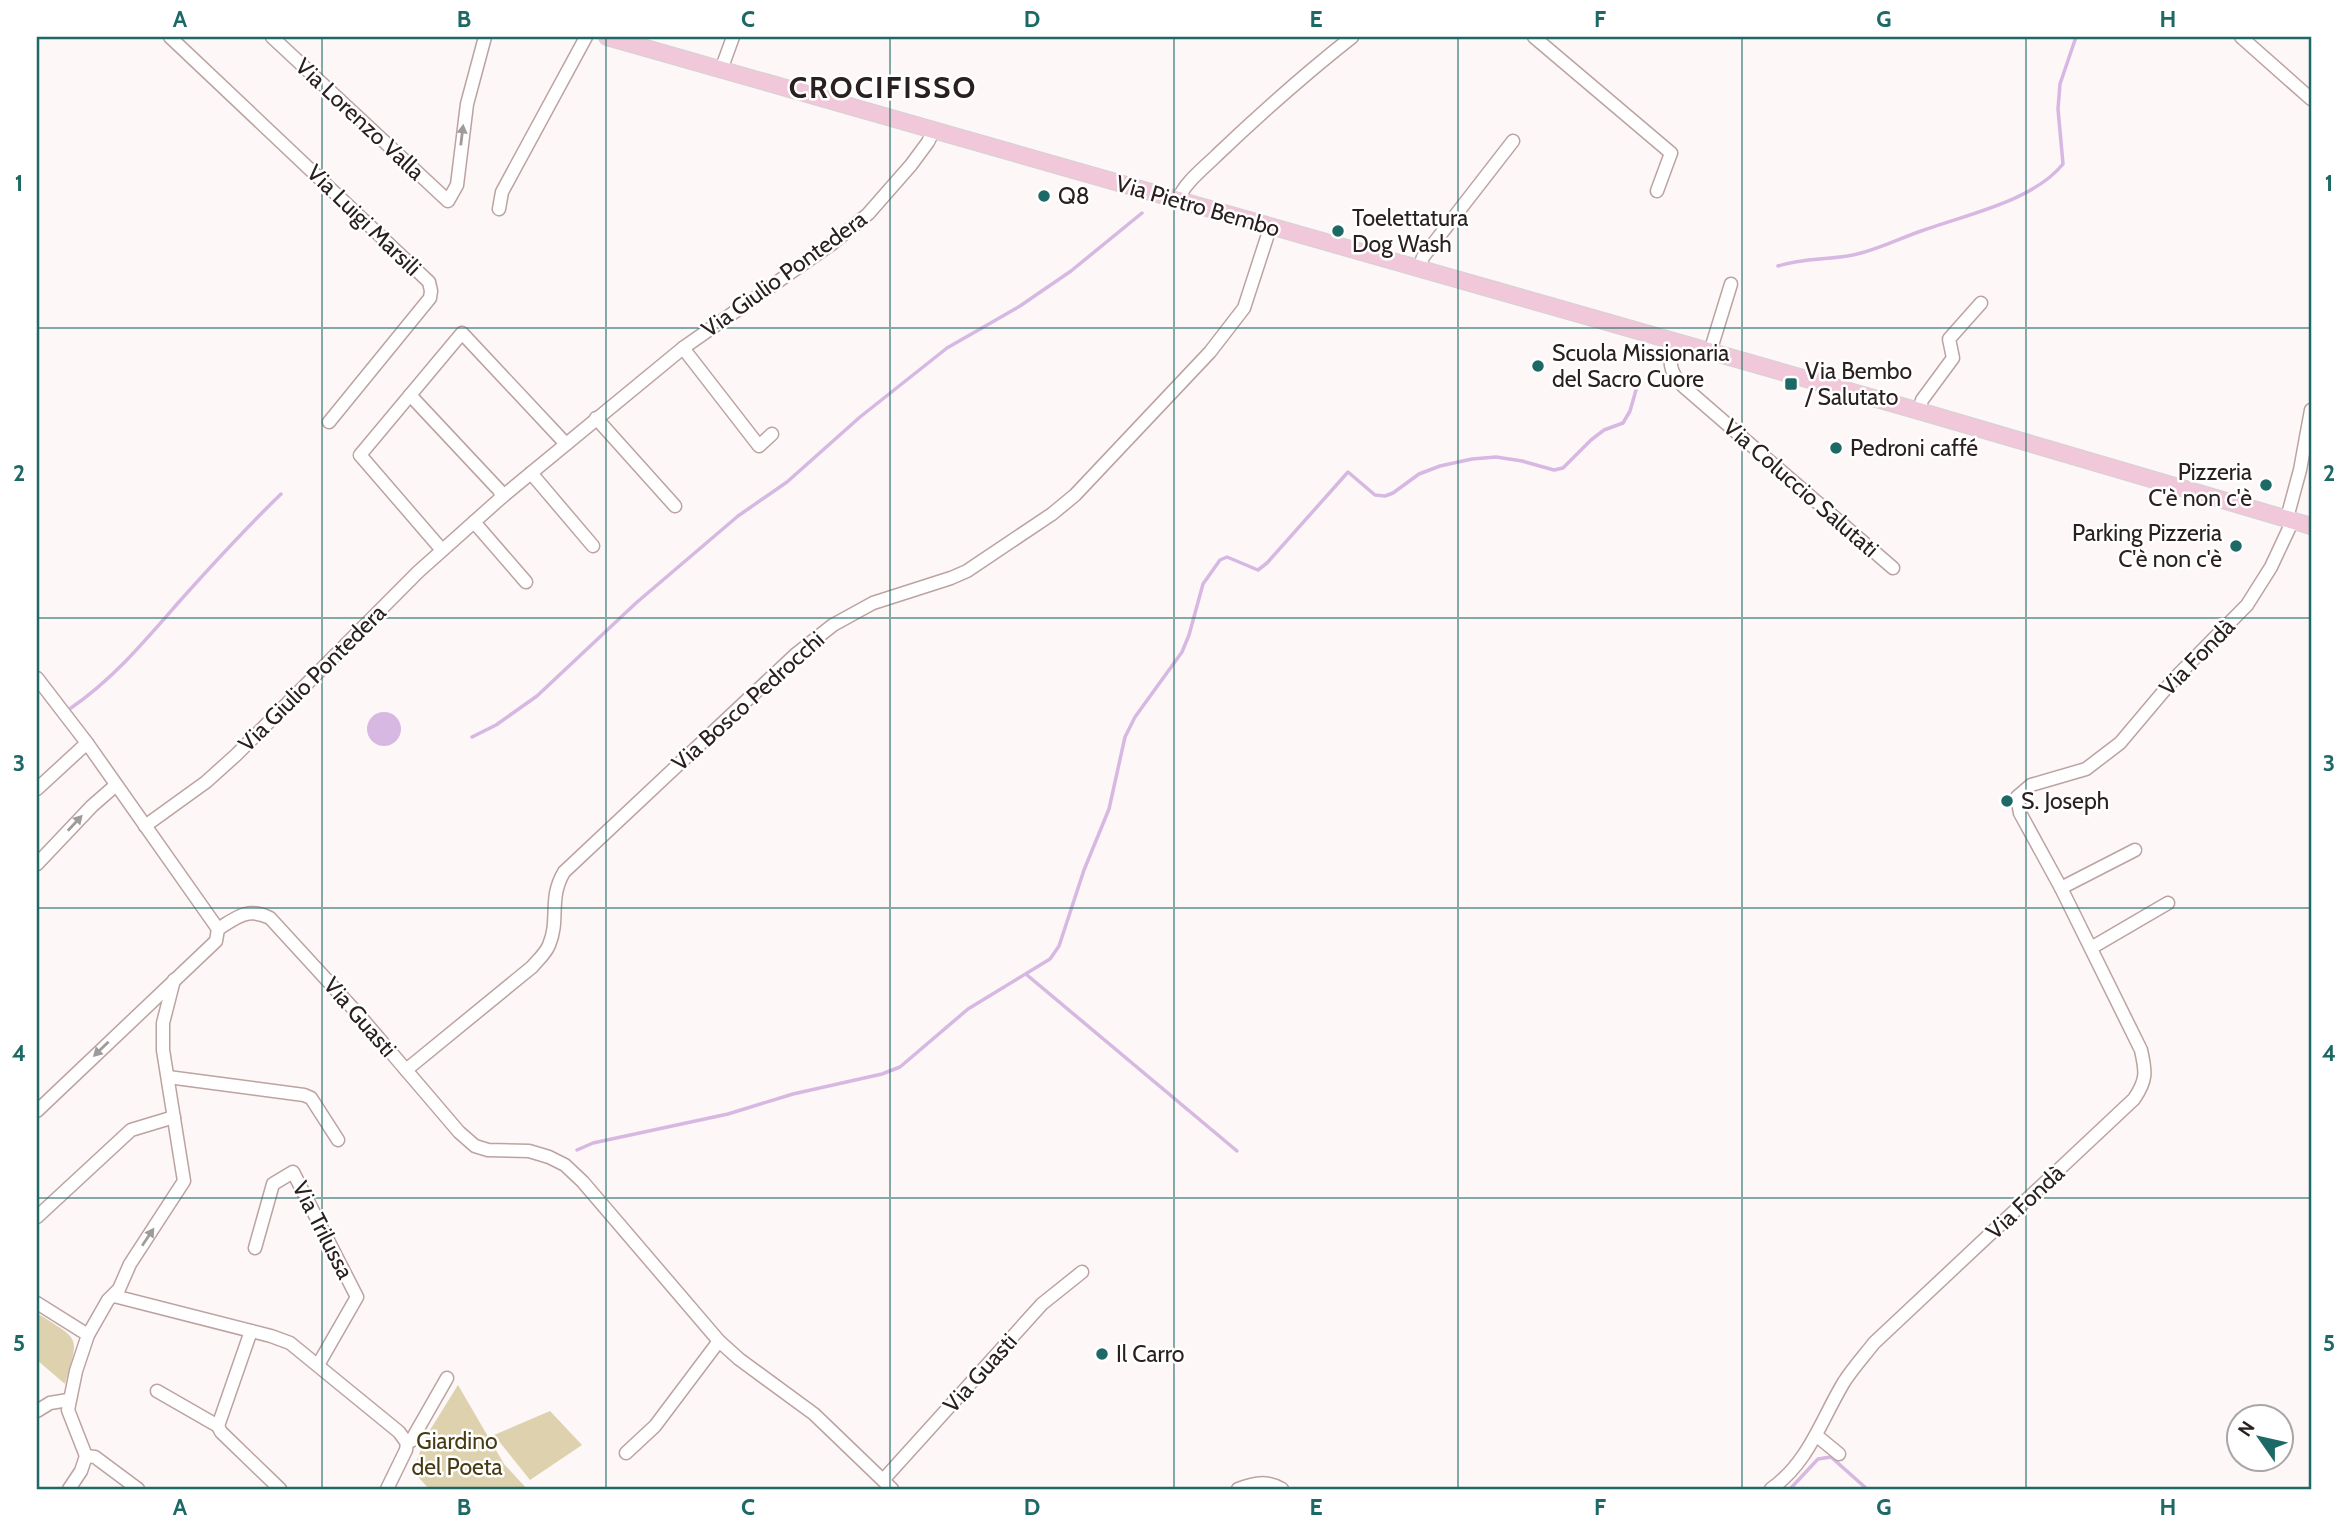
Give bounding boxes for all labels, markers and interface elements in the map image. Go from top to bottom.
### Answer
text: A [173,5,188,33]
text: B [457,5,471,33]
text: C [741,5,755,33]
text: D [1024,5,1040,33]
text: E [1309,5,1323,33]
text: F [1594,5,1606,33]
text: G [1876,5,1892,33]
text: H [2160,5,2176,33]
street label: Via Lorenzo Valla [290,52,430,186]
district label: CROCIFISSO [789,69,977,106]
one-way arrow [457,124,468,146]
street label: Via Luigi Marsili [301,159,427,281]
text: 1 [15,169,23,197]
street label: Via Pietro Bembo [1113,169,1283,243]
text: 1 [2325,169,2333,197]
place label: Q8 [1058,182,1090,210]
marker: Q8 [1036,188,1052,204]
place label: Toelettatura Dog Wash [1352,204,1468,258]
street label: Via Giulio Pontedera [696,205,872,343]
marker: Toelettatura Dog Wash [1330,223,1346,239]
place label: Scuola Missionaria del Sacro Cuore [1552,339,1729,393]
place label: Via Bembo / Salutato [1804,357,1912,411]
marker: Scuola Missionaria del Sacro Cuore [1530,358,1546,374]
marker: Via Bembo / Salutato [1783,376,1799,392]
street label: Via Coluccio Salutati [1718,413,1884,563]
place label: Pedroni caffé [1850,434,1978,462]
marker: Pedroni caffé [1828,440,1844,456]
place label: Pizzeria C'è non c'è [2148,458,2252,512]
text: 2 [13,459,25,487]
text: 2 [2323,459,2335,487]
marker: Pizzeria C'è non c'è [2258,477,2274,493]
place label: Parking Pizzeria C'è non c'è [2072,519,2222,573]
marker: Parking Pizzeria C'è non c'è [2228,538,2244,554]
street label: Via Giulio Pontedera [233,599,391,757]
street label: Via Fondà [2153,613,2241,701]
street label: Via Bosco Pedrocchi [666,625,830,777]
text: 3 [13,749,25,777]
text: 3 [2323,749,2335,777]
place label: S. Joseph [2021,787,2109,815]
marker: S. Joseph [1999,793,2015,809]
one-way arrow [67,814,83,832]
street label: Via Guasti [318,971,402,1063]
text: 4 [12,1039,26,1067]
text: 4 [2322,1039,2336,1067]
one-way arrow [93,1040,110,1056]
street label: Via Fondà [1980,1159,2070,1245]
street label: Via Trilussa [286,1176,360,1284]
one-way arrow [141,1228,155,1246]
street label: Via Guasti [937,1328,1023,1418]
text: 5 [13,1329,25,1357]
text: 5 [2323,1329,2335,1357]
place label: Il Carro [1116,1340,1184,1368]
marker: Il Carro [1094,1346,1110,1362]
north arrow [2226,1404,2296,1474]
text: N [2233,1417,2260,1441]
park label: Giardino del Poeta [411,1427,503,1481]
text: A [173,1493,188,1521]
text: B [457,1493,471,1521]
text: C [741,1493,755,1521]
text: D [1024,1493,1040,1521]
text: E [1309,1493,1323,1521]
text: F [1594,1493,1606,1521]
text: G [1876,1493,1892,1521]
text: H [2160,1493,2176,1521]

